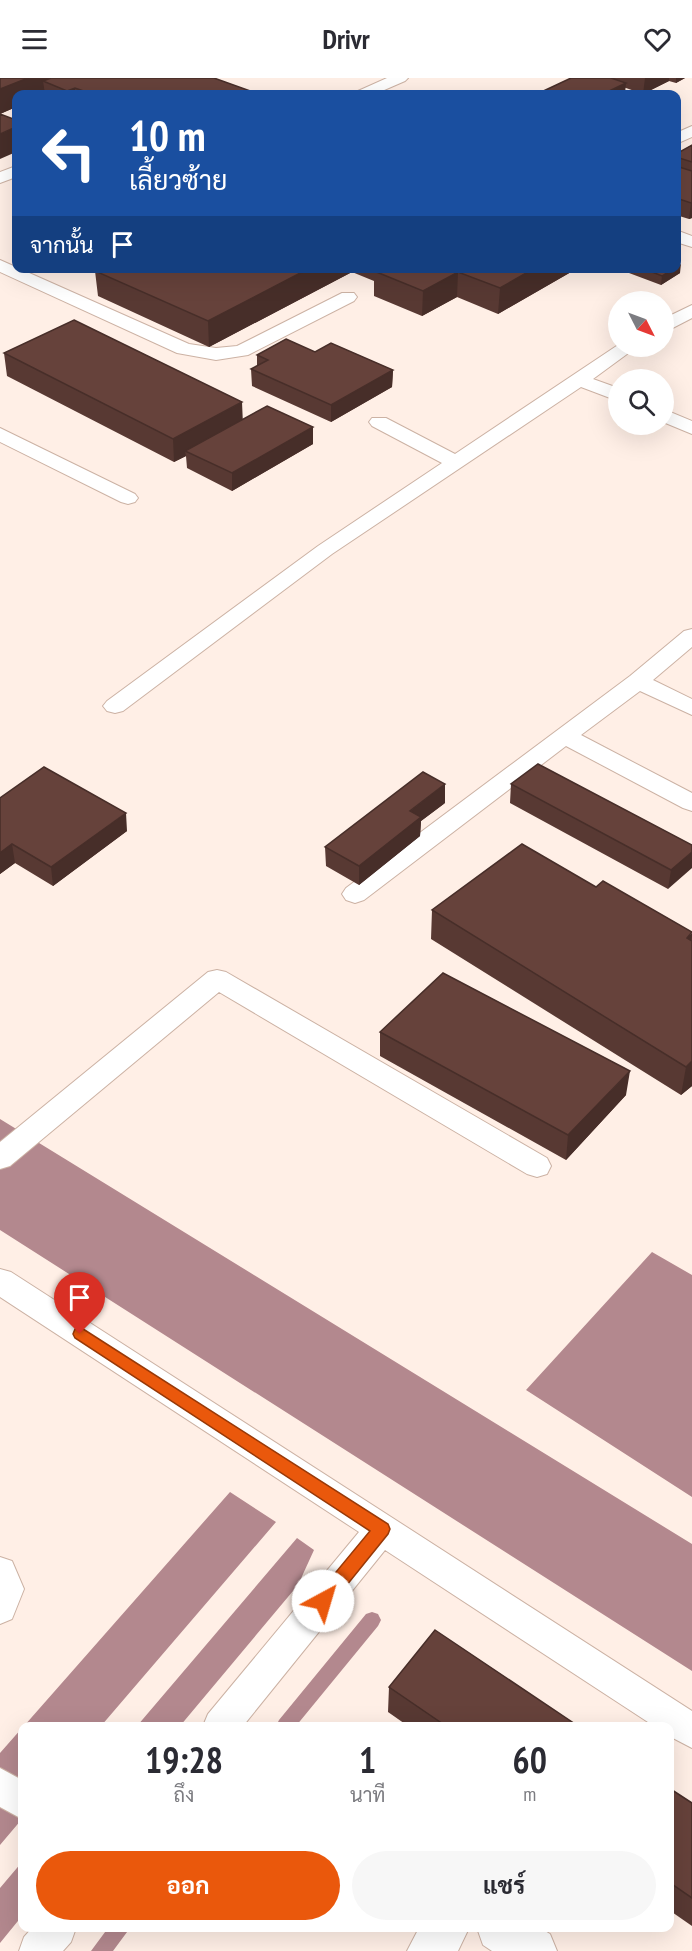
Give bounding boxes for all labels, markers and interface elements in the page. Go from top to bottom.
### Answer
text: Drivr [322,22,370,56]
icon: menu [18,23,51,56]
icon: heart [641,23,674,56]
text: 10 m [129,108,206,163]
icon: left [30,114,108,192]
text: เลี้ยวซ้าย [129,163,227,197]
icon: arrive [106,228,139,261]
text: จากนั้น [30,231,94,259]
north arrow [608,291,674,357]
map controls [608,291,674,435]
button: search [608,369,674,435]
pin [54,1272,105,1334]
icon: arrive [63,1281,96,1314]
position arrow [291,1569,355,1633]
text: 19:28 [145,1736,223,1783]
text: 1 [359,1736,376,1783]
text: 60 [513,1736,547,1783]
text: m [523,1781,536,1807]
text: ถึง [174,1782,194,1808]
text: นาที [350,1782,386,1808]
button: ออก [36,1851,340,1920]
button: แชร์ [352,1851,656,1920]

